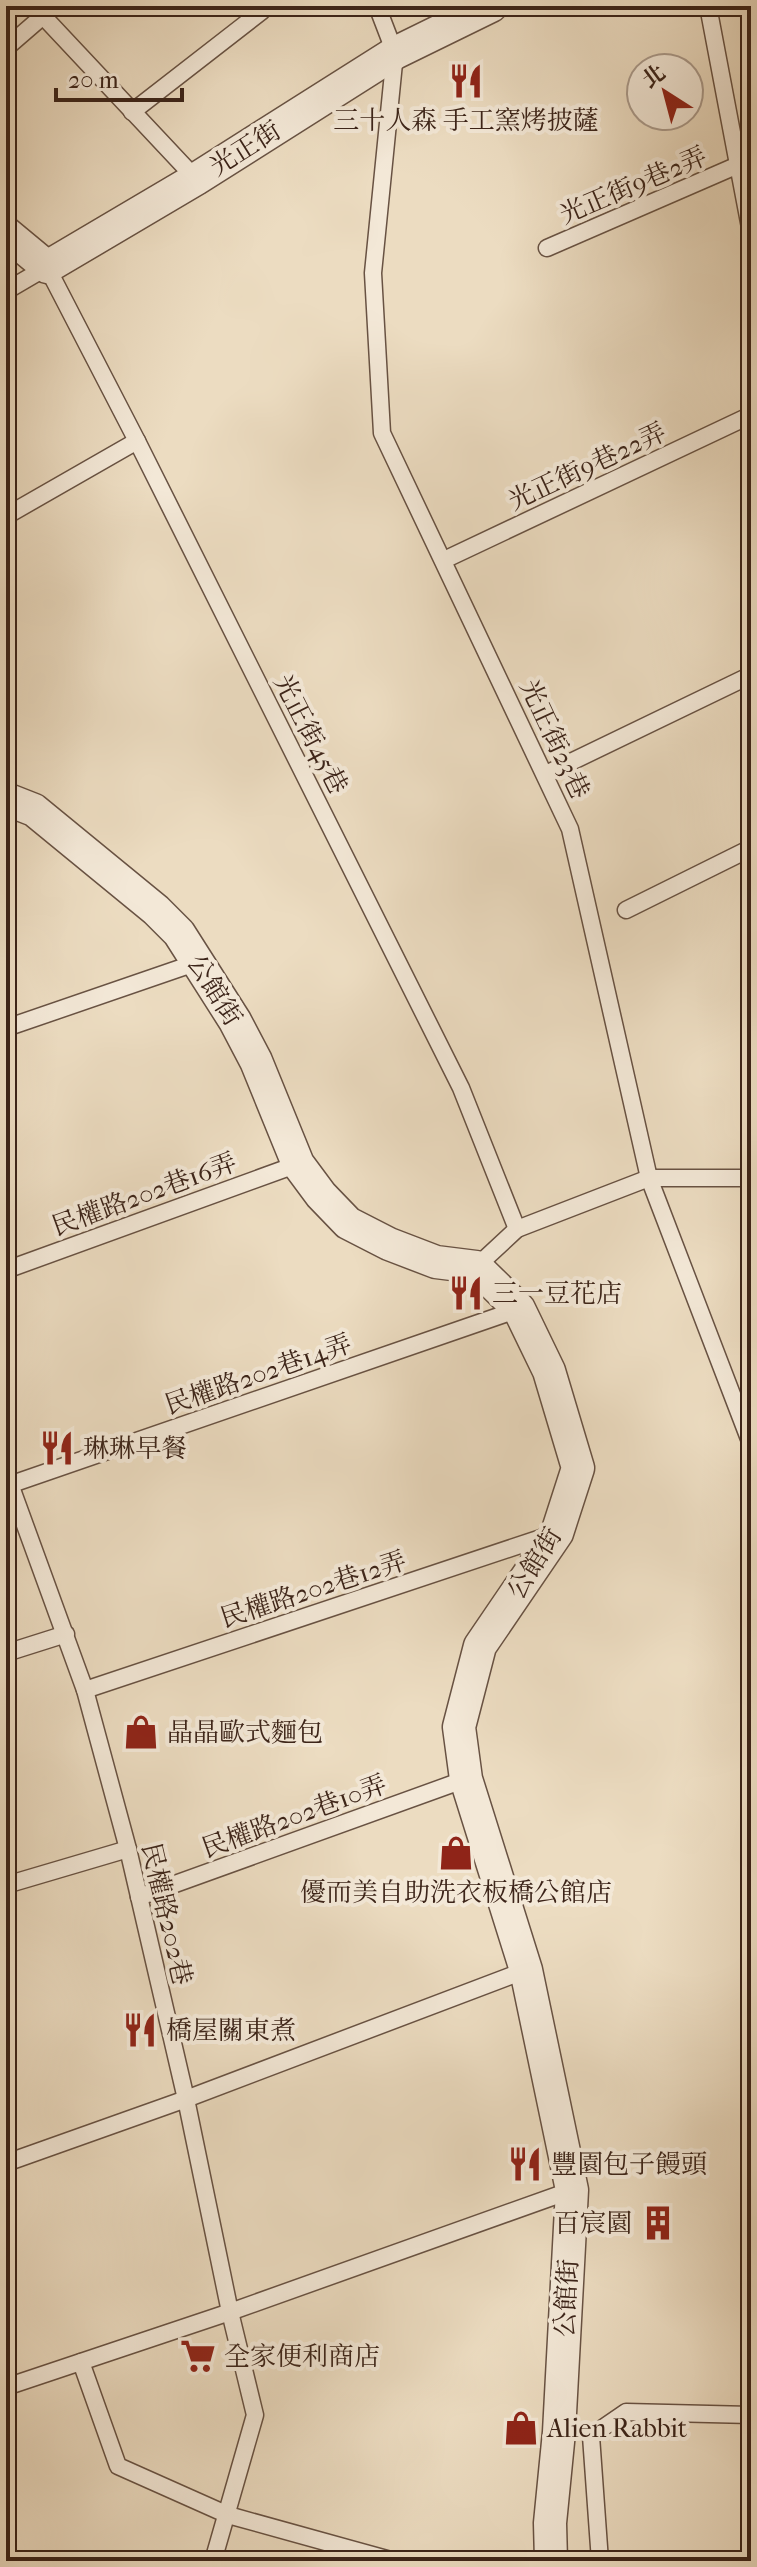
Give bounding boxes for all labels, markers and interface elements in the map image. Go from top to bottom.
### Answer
scale bar [56,52,182,102]
north arrow [625,52,705,132]
text: 北 [637,60,670,94]
restaurant icon: 三十人森 手工窯烤披薩 [447,62,485,100]
text: 20 m [68,66,119,94]
place label: 三十人森 手工窯烤披薩 [333,105,599,136]
street label: 光正街 [204,115,287,182]
street label: 光正街9巷2弄 [555,141,712,230]
street label: 光正街9巷22弄 [503,416,671,517]
street label: 光正街45巷 [267,669,354,799]
street label: 光正街23巷 [513,675,596,804]
street label: 公館街 [181,949,248,1032]
street label: 民權路202巷16弄 [48,1147,241,1242]
restaurant icon: 三一豆花店 [447,1274,485,1312]
place label: 三一豆花店 [492,1278,622,1309]
street label: 民權路202巷14弄 [161,1328,356,1421]
restaurant icon: 琳琳早餐 [38,1429,76,1467]
place label: 琳琳早餐 [83,1433,187,1464]
street label: 公館街 [501,1522,568,1605]
street label: 民權路202巷12弄 [216,1545,410,1634]
shop icon: 晶晶歐式麵包 [122,1713,160,1751]
place label: 晶晶歐式麵包 [167,1717,323,1748]
street label: 民權路202巷10弄 [197,1769,391,1864]
shop icon: 優而美自助洗衣板橋公館店 [437,1834,475,1872]
street label: 民權路202巷 [135,1840,198,1988]
place label: 優而美自助洗衣板橋公館店 [300,1877,612,1908]
restaurant icon: 橋屋關東煮 [121,2011,159,2049]
place label: 橋屋關東煮 [166,2015,296,2046]
restaurant icon: 豐園包子饅頭 [506,2145,544,2183]
place label: 豐園包子饅頭 [551,2149,707,2180]
building icon: 百宸園 [639,2204,677,2242]
place label: 百宸園 [554,2208,632,2239]
street label: 公館街 [549,2258,584,2338]
supermarket icon: 全家便利商店 [179,2337,217,2375]
place label: 全家便利商店 [224,2341,380,2372]
shop icon: Alien Rabbit [502,2409,540,2447]
place label: Alien Rabbit [546,2413,688,2444]

